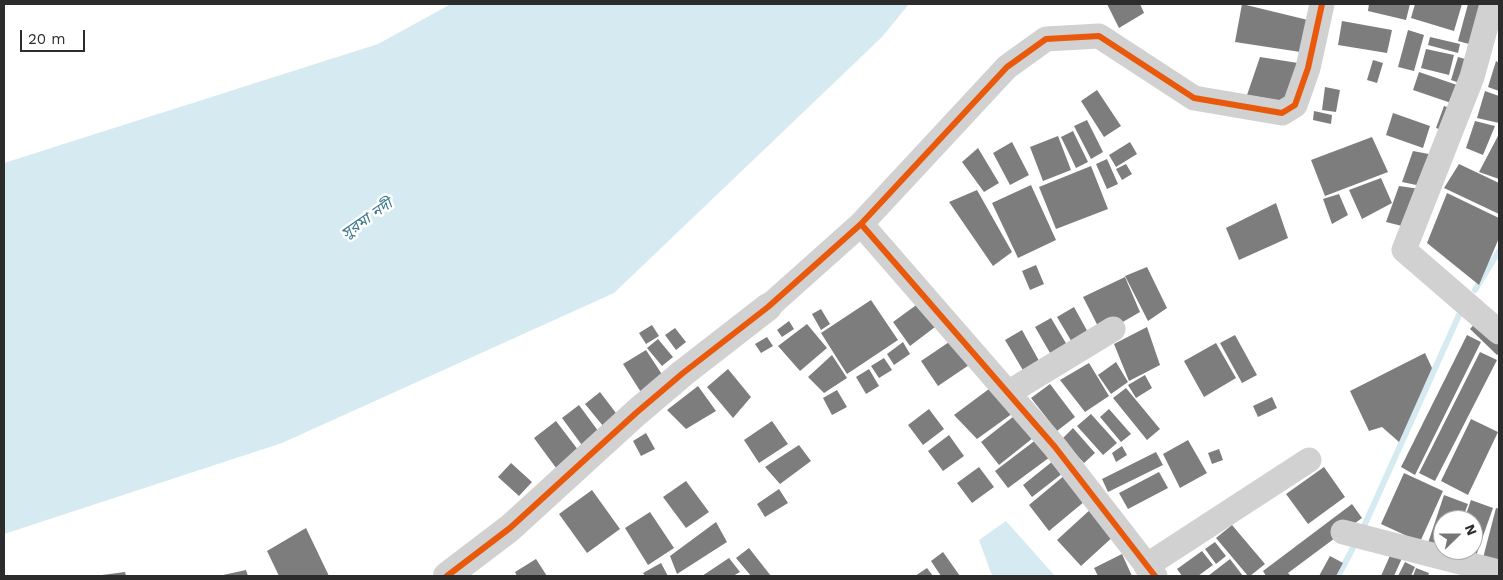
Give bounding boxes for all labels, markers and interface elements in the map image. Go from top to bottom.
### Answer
scale bar [22,20,88,52]
text: 20 m [28,30,66,48]
water label: সুরমা নদী [338,195,396,243]
north arrow [1433,510,1483,560]
text: N [1462,522,1480,538]

